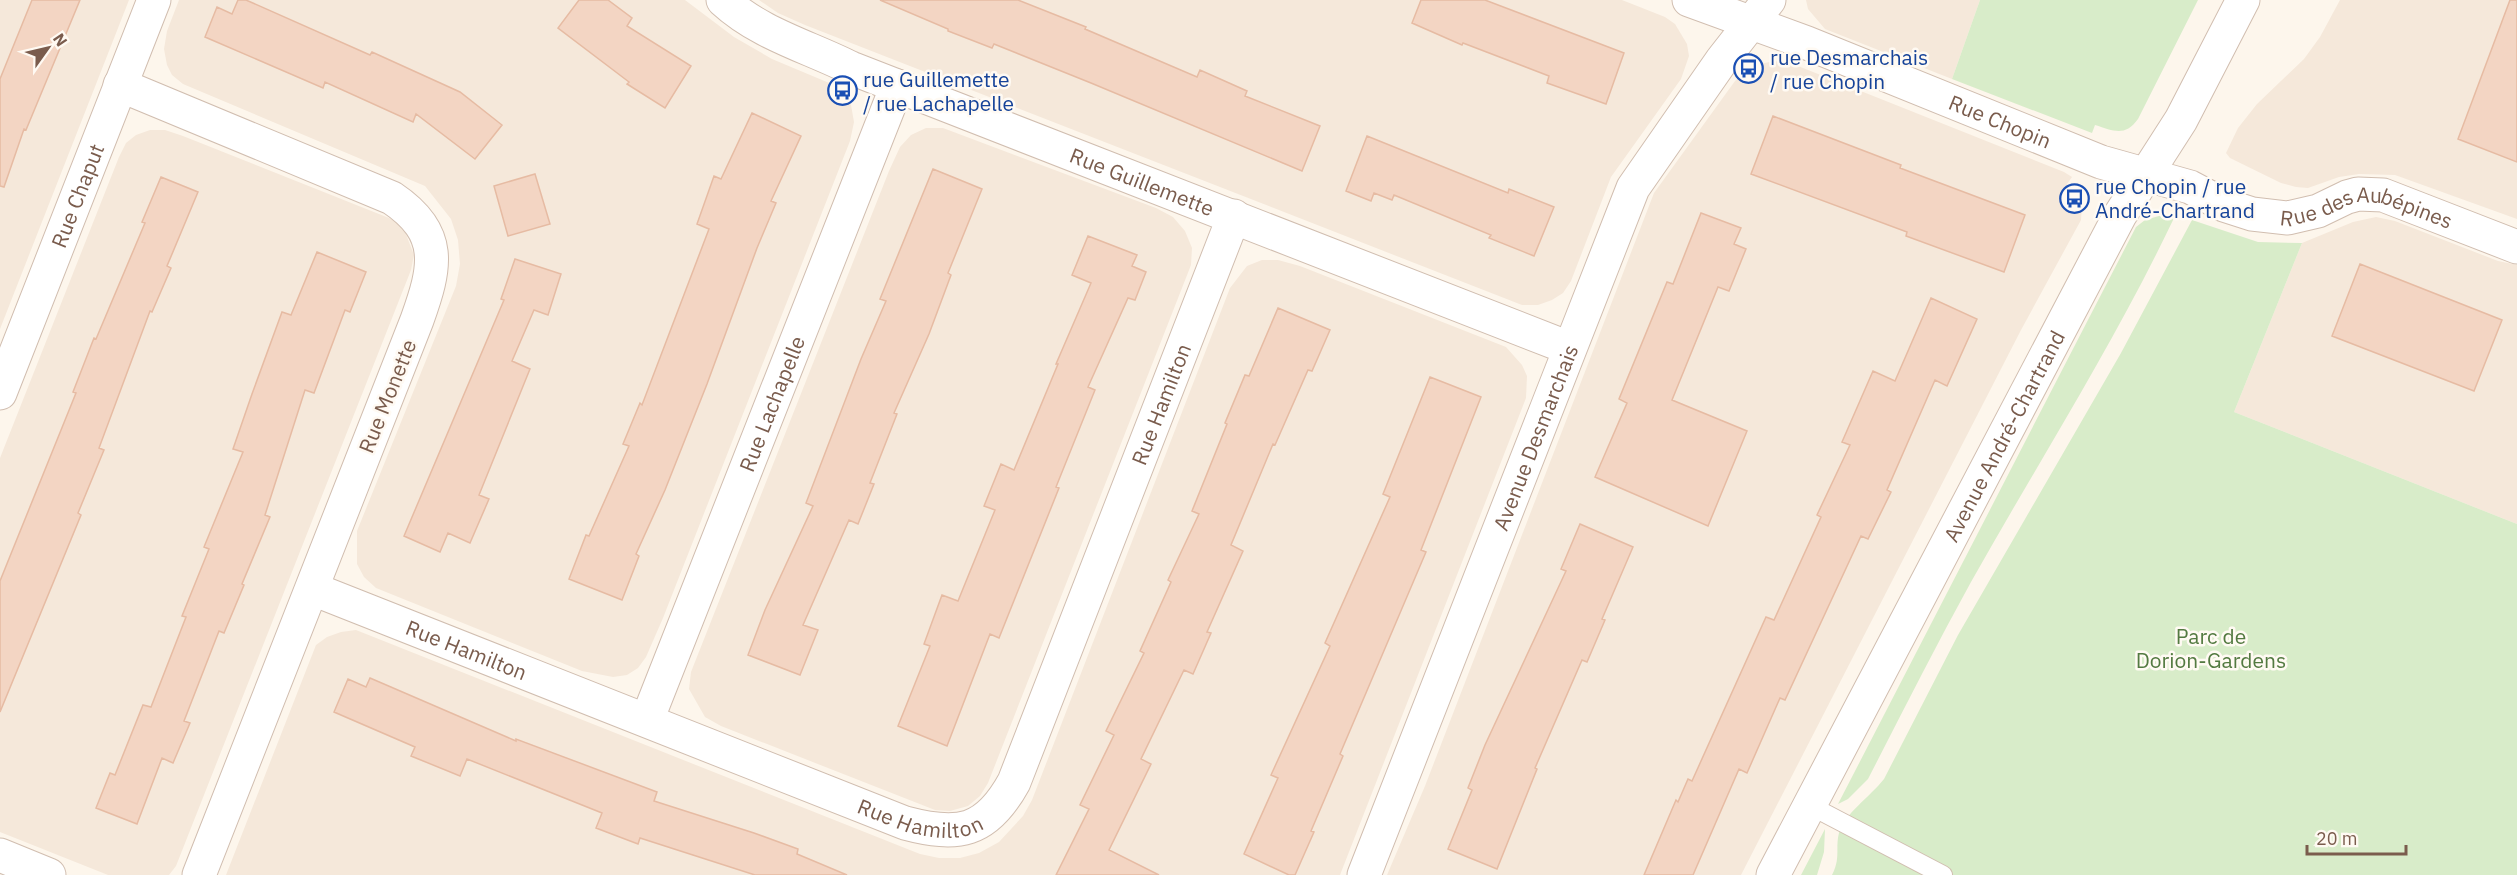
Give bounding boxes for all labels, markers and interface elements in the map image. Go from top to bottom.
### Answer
north arrow [18,18,78,78]
text: N [49,29,72,50]
place label: rue Desmarchais / rue Chopin [1770,43,1928,95]
bus stop icon: rue Desmarchais / rue Chopin [1733,53,1765,85]
place label: rue Guillemette / rue Lachapelle [863,65,1014,117]
bus stop icon: rue Guillemette / rue Lachapelle [826,75,858,107]
street label: Rue Chopin [1945,88,2055,154]
street label: Rue Chaput [44,139,110,252]
street label: Rue Guillemette [1066,141,1218,222]
place label: rue Chopin / rue André-Chartrand [2095,172,2255,224]
street label: Rue des Aubépines [2279,180,2457,235]
bus stop icon: rue Chopin / rue André-Chartrand [2058,182,2090,214]
street label: Avenue André-Chartrand [1937,325,2071,547]
street label: Rue Lachapelle [732,332,811,476]
street label: Rue Monette [352,335,422,457]
street label: Rue Hamilton [1125,339,1197,469]
street label: Avenue Desmarchais [1486,340,1584,534]
street label: Rue Hamilton [402,613,531,686]
park label: Parc de Dorion-Gardens [2136,622,2286,674]
street label: Rue Hamilton [854,792,988,844]
scale bar [2307,818,2406,856]
text: 20 m [2316,827,2358,850]

